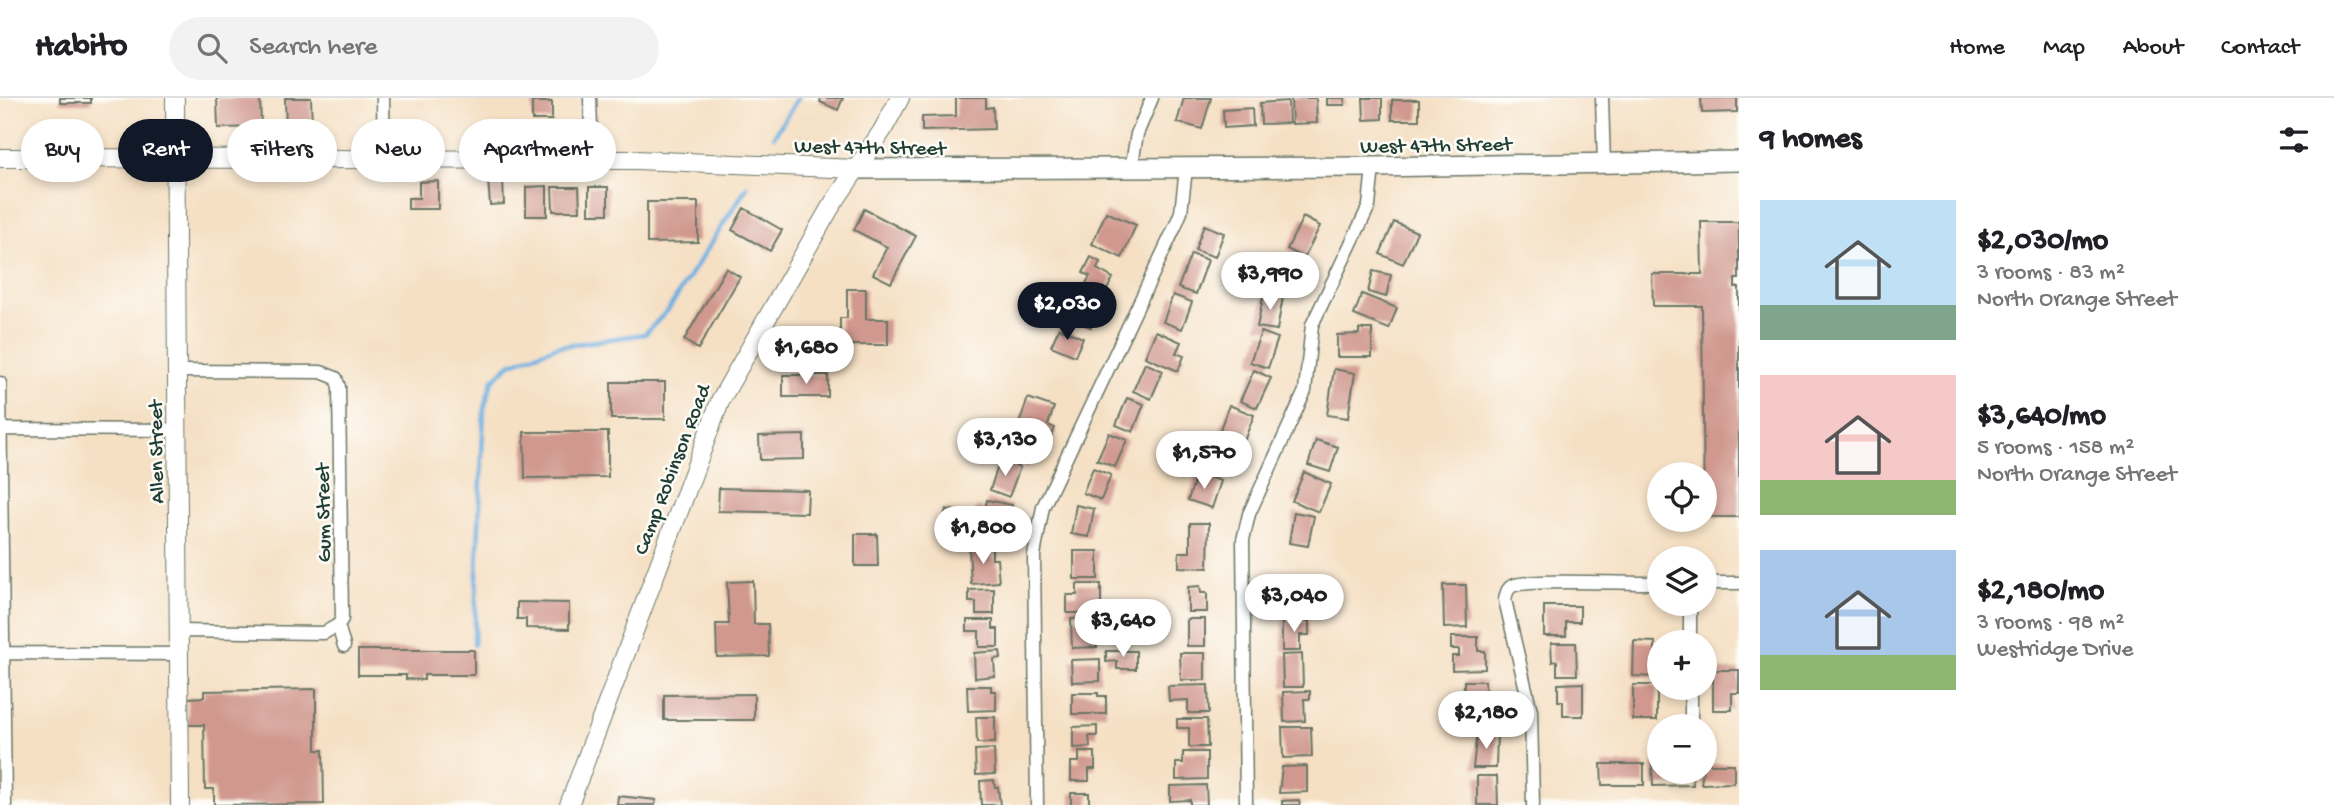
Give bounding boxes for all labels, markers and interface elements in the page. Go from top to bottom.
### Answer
search box [169,17,659,80]
text: Habito [35,29,127,67]
icon: search [193,29,231,67]
text: Search here [249,33,377,64]
text: Home [1949,34,2005,63]
text: Map [2043,34,2085,63]
text: About [2123,34,2183,63]
text: Contact [2221,34,2299,63]
chip: Buy [21,119,104,182]
chip: Rent [118,119,213,182]
chip: Filters [227,119,337,182]
chip: New [351,119,445,182]
chip: Apartment [459,119,616,182]
icon: filters [2275,121,2313,159]
text: 9 homes [1760,123,1862,158]
street label: West 47th Street [1360,134,1515,161]
street label: West 47th Street [794,136,948,163]
text: $2,030/mo [1977,225,2108,260]
icon: home [1816,228,1900,312]
pin: $3,990 [1213,252,1327,312]
text: 3 rooms · 83 m² [1977,260,2125,287]
text: $3,990 [1237,261,1303,288]
pin: $2,030 [1010,282,1124,342]
text: North Orange Street [1977,287,2177,314]
text: $2,030 [1034,291,1100,318]
pin: $1,680 [749,327,863,386]
text: $1,680 [774,335,838,362]
street label: Camp Robinson Road [630,380,719,559]
street label: Allen Street [145,398,172,504]
text: $3,640/mo [1977,400,2106,435]
icon: home [1816,403,1900,487]
pin: $3,130 [948,418,1062,478]
text: $3,130 [973,427,1037,454]
pin: $1,570 [1147,432,1261,491]
text: 5 rooms · 158 m² [1977,435,2134,462]
text: $1,570 [1172,440,1236,467]
street label: Gum Street [312,461,339,563]
map controls [1647,462,1717,784]
button: locate [1647,462,1717,532]
text: North Orange Street [1977,462,2177,489]
pin: $1,800 [926,506,1040,566]
text: $1,800 [950,515,1016,542]
button: layers [1647,546,1717,616]
pin: $3,040 [1237,574,1351,634]
text: $2,180/mo [1977,575,2104,610]
icon: home [1816,578,1900,662]
text: $3,040 [1261,583,1327,610]
pin: $3,640 [1066,600,1180,659]
text: $3,640 [1090,608,1156,635]
text: 3 rooms · 98 m² [1977,610,2124,637]
button: + [1647,630,1717,700]
text: Westridge Drive [1977,637,2133,664]
pin: $2,180 [1429,692,1543,751]
text: $2,180 [1454,700,1518,727]
button: − [1647,714,1717,784]

